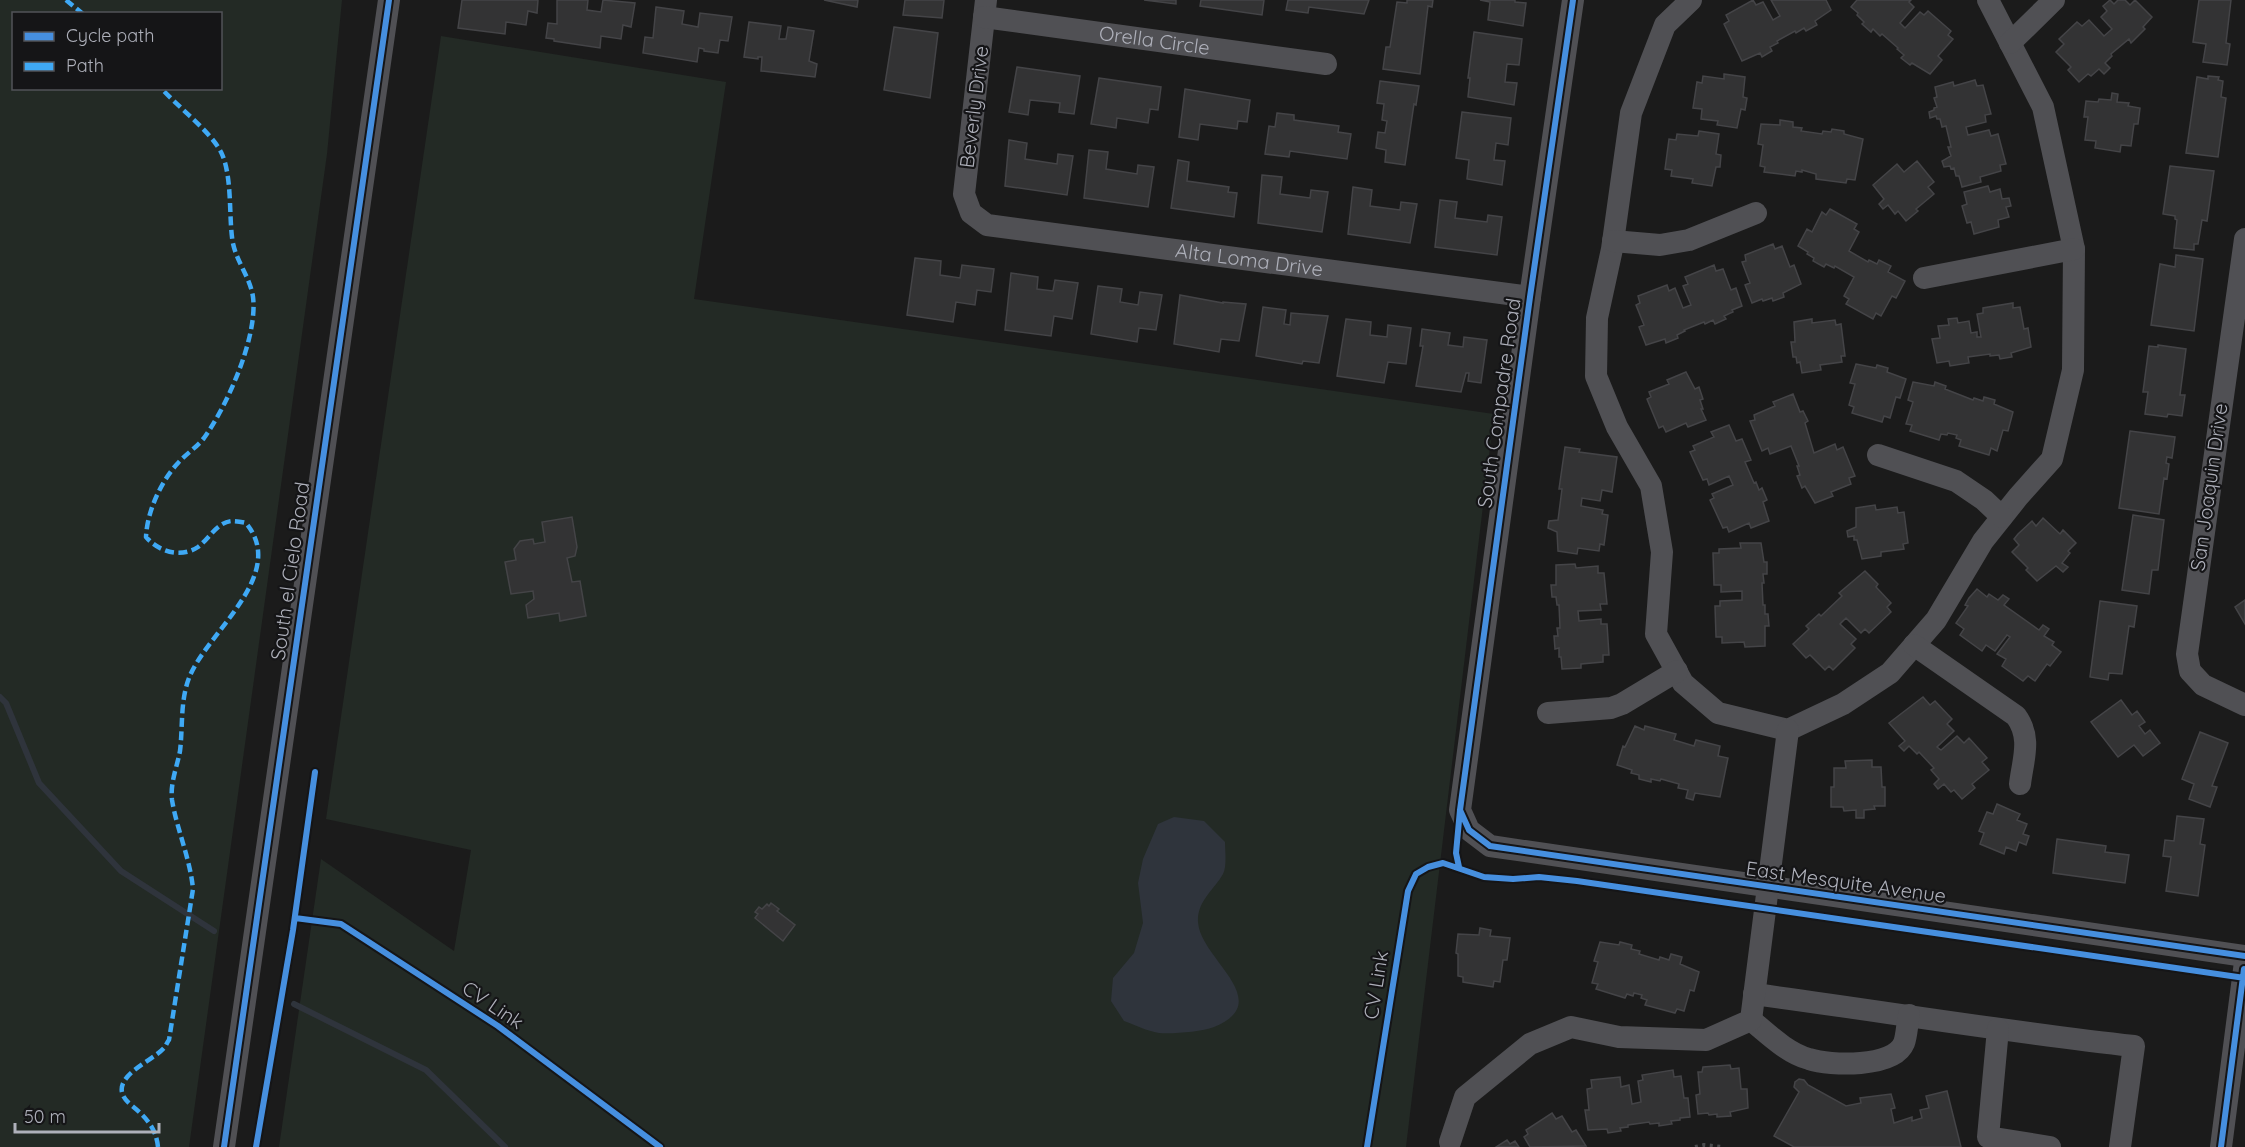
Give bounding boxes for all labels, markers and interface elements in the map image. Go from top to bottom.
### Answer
legend [12,12,222,90]
street label: Orella Circle [1098,20,1211,60]
text: Cycle path [66,24,154,47]
street label: Beverly Drive [954,44,993,169]
text: Path [66,54,104,77]
street label: Alta Loma Drive [1174,237,1325,281]
street label: South Compadre Road [1471,296,1526,509]
street label: San Joaquin Drive [2184,402,2233,572]
street label: South el Cielo Road [265,480,314,662]
street label: East Mesquite Avenue [1744,855,1948,908]
street label: CV Link [1358,949,1393,1021]
street label: CV Link [458,975,529,1034]
scale bar [15,1096,159,1134]
text: 50 m [24,1105,66,1128]

